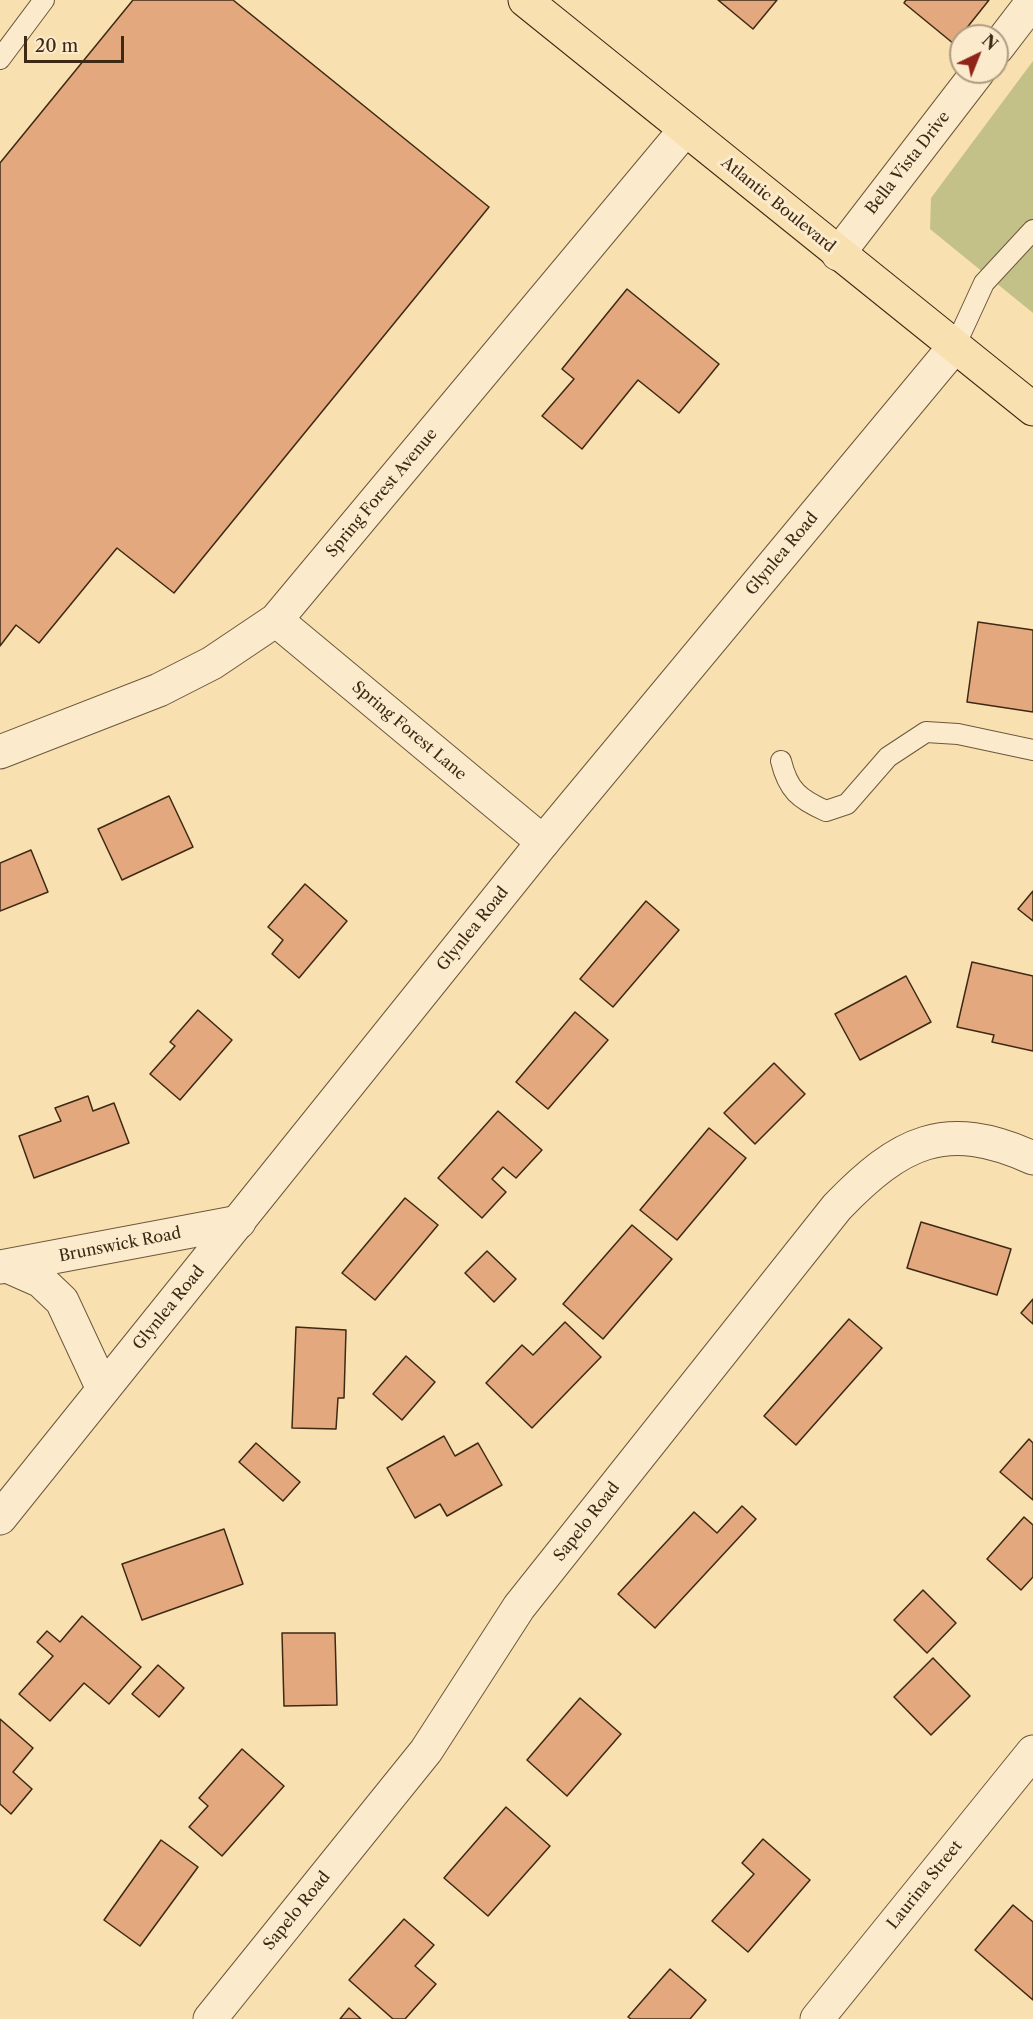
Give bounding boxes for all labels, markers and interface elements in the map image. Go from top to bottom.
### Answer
scale bar [27,24,128,62]
north arrow [949,24,1009,84]
text: N [978,30,1002,54]
text: 20 m [35,35,78,57]
street label: Bella Vista Drive [862,108,954,218]
street label: Atlantic Boulevard [717,153,839,257]
street label: Spring Forest Avenue [322,425,442,561]
street label: Glynlea Road [742,509,822,599]
street label: Spring Forest Lane [348,678,470,784]
street label: Glynlea Road [433,883,513,975]
street label: Brunswick Road [57,1224,183,1266]
street label: Glynlea Road [129,1262,209,1354]
street label: Sapelo Road [550,1479,624,1565]
street label: Laurina Street [883,1837,967,1933]
street label: Sapelo Road [260,1868,334,1954]

